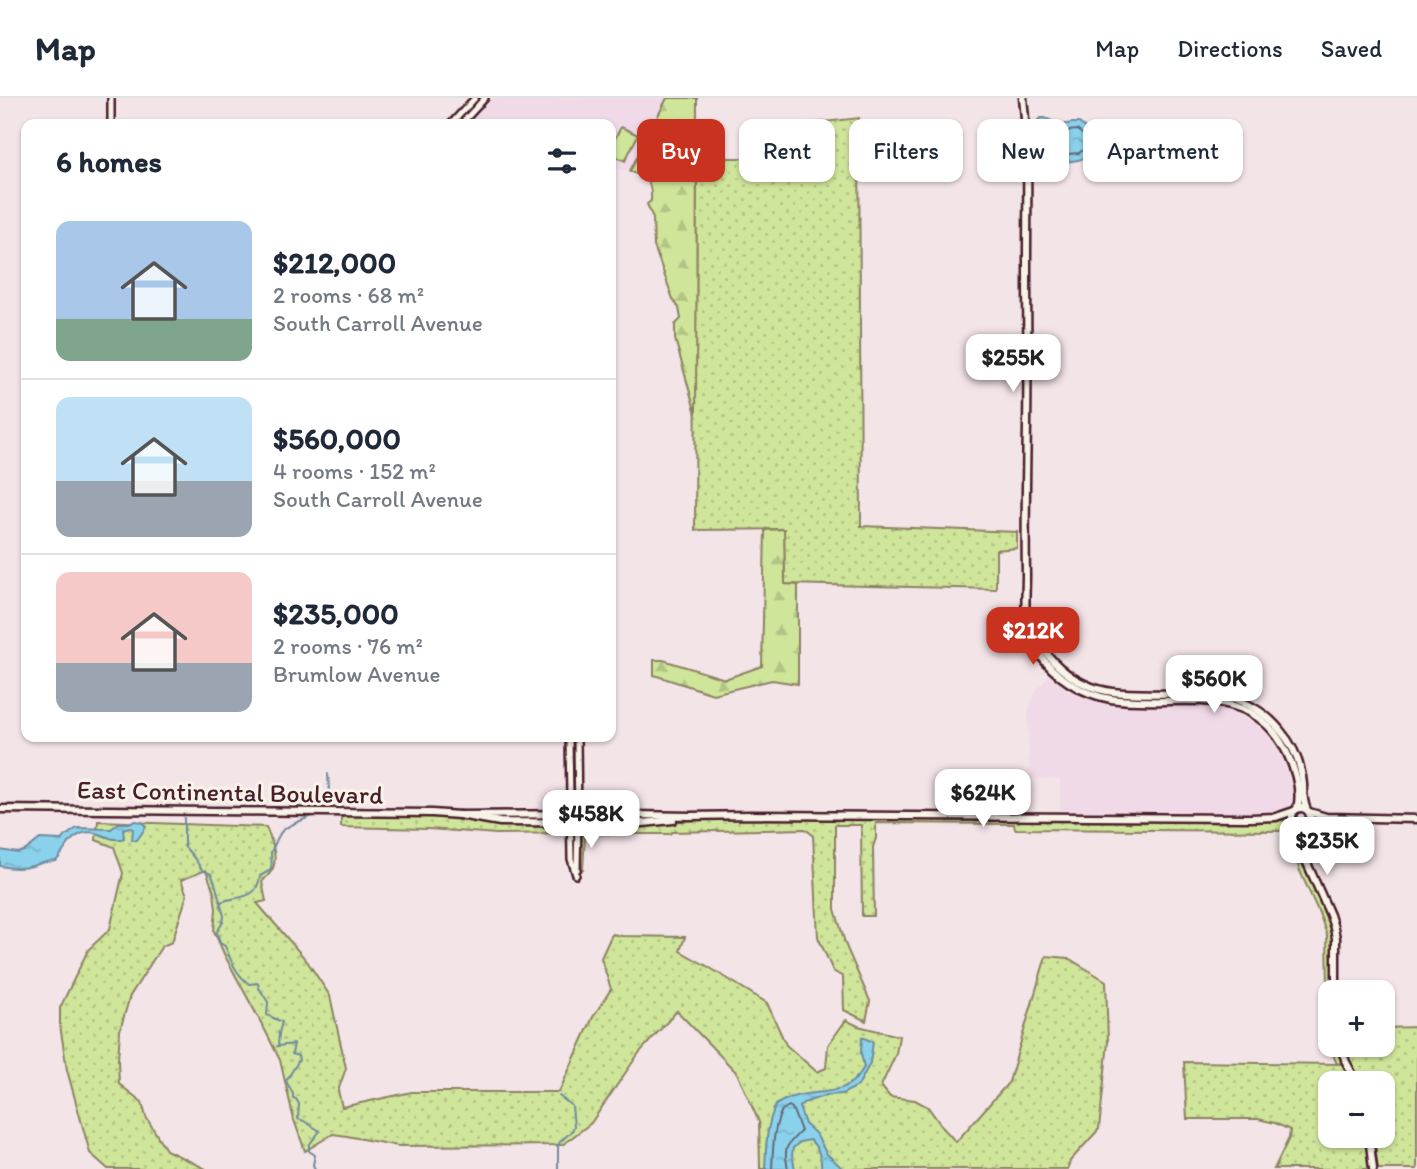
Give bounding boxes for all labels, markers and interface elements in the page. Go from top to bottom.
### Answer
text: Map [35,29,96,68]
text: Map [1095,34,1139,63]
text: Directions [1177,34,1283,63]
text: Saved [1321,34,1382,63]
chip: Buy [637,119,725,182]
chip: Rent [739,119,835,182]
chip: Filters [849,119,963,182]
chip: New [977,119,1069,182]
chip: Apartment [1083,119,1243,182]
icon: filters [543,142,581,180]
text: 6 homes [56,143,162,180]
text: $212,000 [273,244,396,281]
icon: home [112,249,196,333]
text: 2 rooms · 68 m² [273,281,424,309]
text: South Carroll Avenue [273,309,483,337]
pin: $255K [964,334,1062,394]
text: $255K [982,343,1044,371]
text: $560,000 [273,420,401,457]
icon: home [112,425,196,509]
text: 4 rooms · 152 m² [273,457,436,485]
text: South Carroll Avenue [273,485,483,513]
text: $235,000 [273,595,399,632]
icon: home [112,600,196,684]
pin: $212K [984,608,1082,667]
text: $212K [1002,616,1064,644]
text: 2 rooms · 76 m² [273,632,423,660]
pin: $560K [1165,656,1263,715]
text: Brumlow Avenue [273,660,440,688]
text: $560K [1182,664,1246,692]
pin: $624K [934,770,1032,829]
street label: East Continental Boulevard [77,773,383,811]
text: $624K [951,778,1015,806]
pin: $458K [542,790,640,850]
text: $458K [559,799,623,827]
pin: $235K [1278,818,1376,877]
text: $235K [1295,826,1359,854]
map controls [1318,980,1395,1148]
button: + [1318,980,1395,1057]
button: − [1318,1071,1395,1148]

